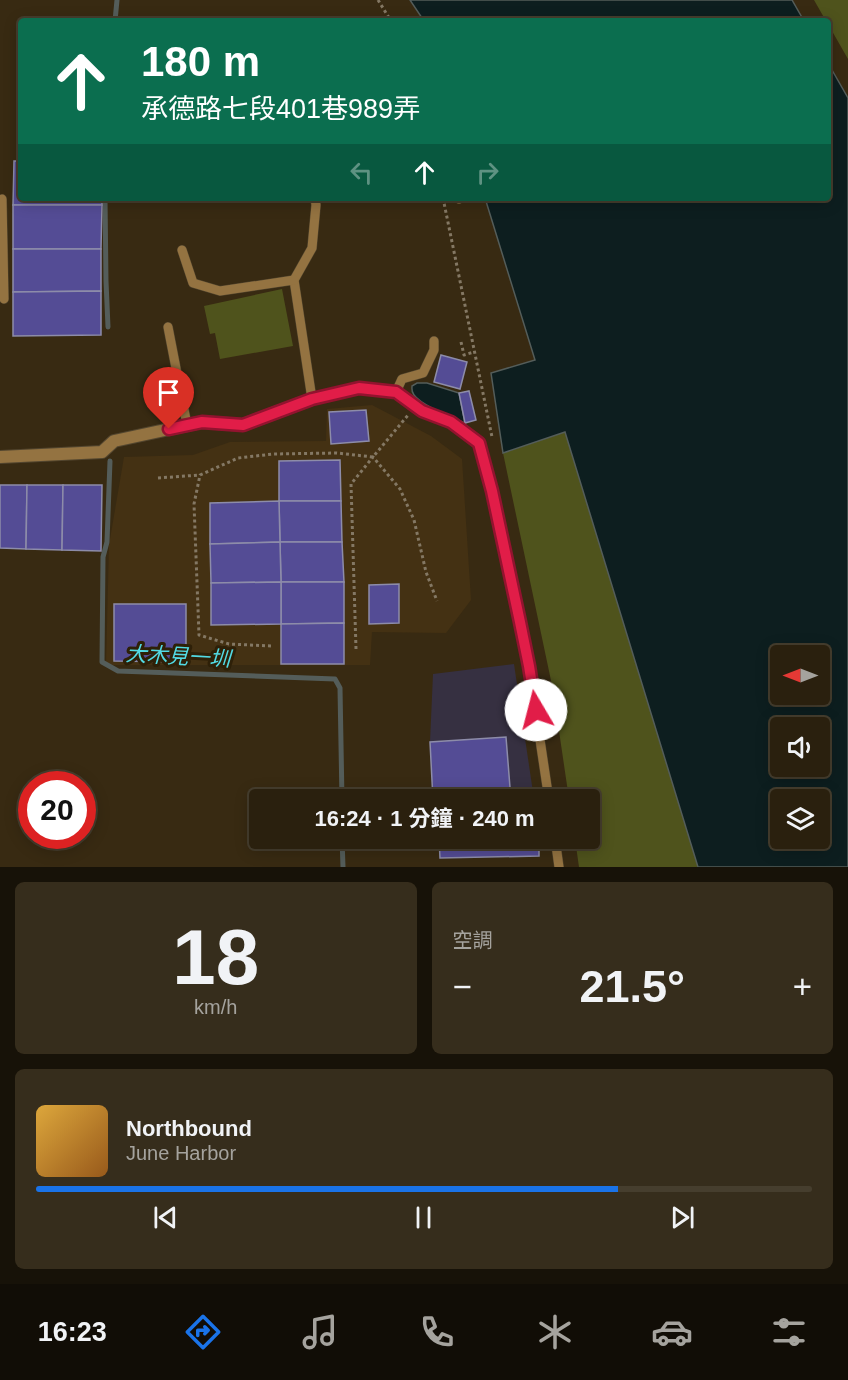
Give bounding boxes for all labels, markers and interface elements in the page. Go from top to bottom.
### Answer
text: 180 m [141,38,260,85]
icon: ahead [42,42,120,120]
text: 承德路七段401巷989弄 [141,94,420,124]
icon: left [345,156,378,189]
icon: ahead [408,156,441,189]
icon: right [471,156,504,189]
pin [143,367,194,429]
icon: arrive [152,376,185,409]
water label: 大木見一圳 [125,642,234,670]
north arrow [770,645,830,705]
map controls [770,645,830,849]
position arrow [504,678,568,742]
button: sound [770,717,830,777]
speed limit sign: 20 [18,771,96,849]
button: layers [770,789,830,849]
text: 16:24 · 1 分鐘 · 240 m [314,806,535,831]
text: 18 [172,913,259,1001]
text: 空調 [453,929,493,951]
text: 21.5° [579,961,685,1012]
text: − [453,968,472,1005]
text: + [793,968,812,1005]
text: km/h [194,996,237,1018]
text: Northbound [126,1116,252,1141]
text: June Harbor [126,1142,236,1164]
icon: previous [149,1201,182,1234]
icon: pause [407,1201,440,1234]
icon: next [666,1201,699,1234]
icon: directions [182,1311,224,1353]
icon: music [299,1311,341,1353]
icon: phone [416,1311,458,1353]
icon: climate [534,1311,576,1353]
icon: car [651,1311,693,1353]
icon: filters [768,1311,810,1353]
text: 16:23 [38,1317,107,1347]

